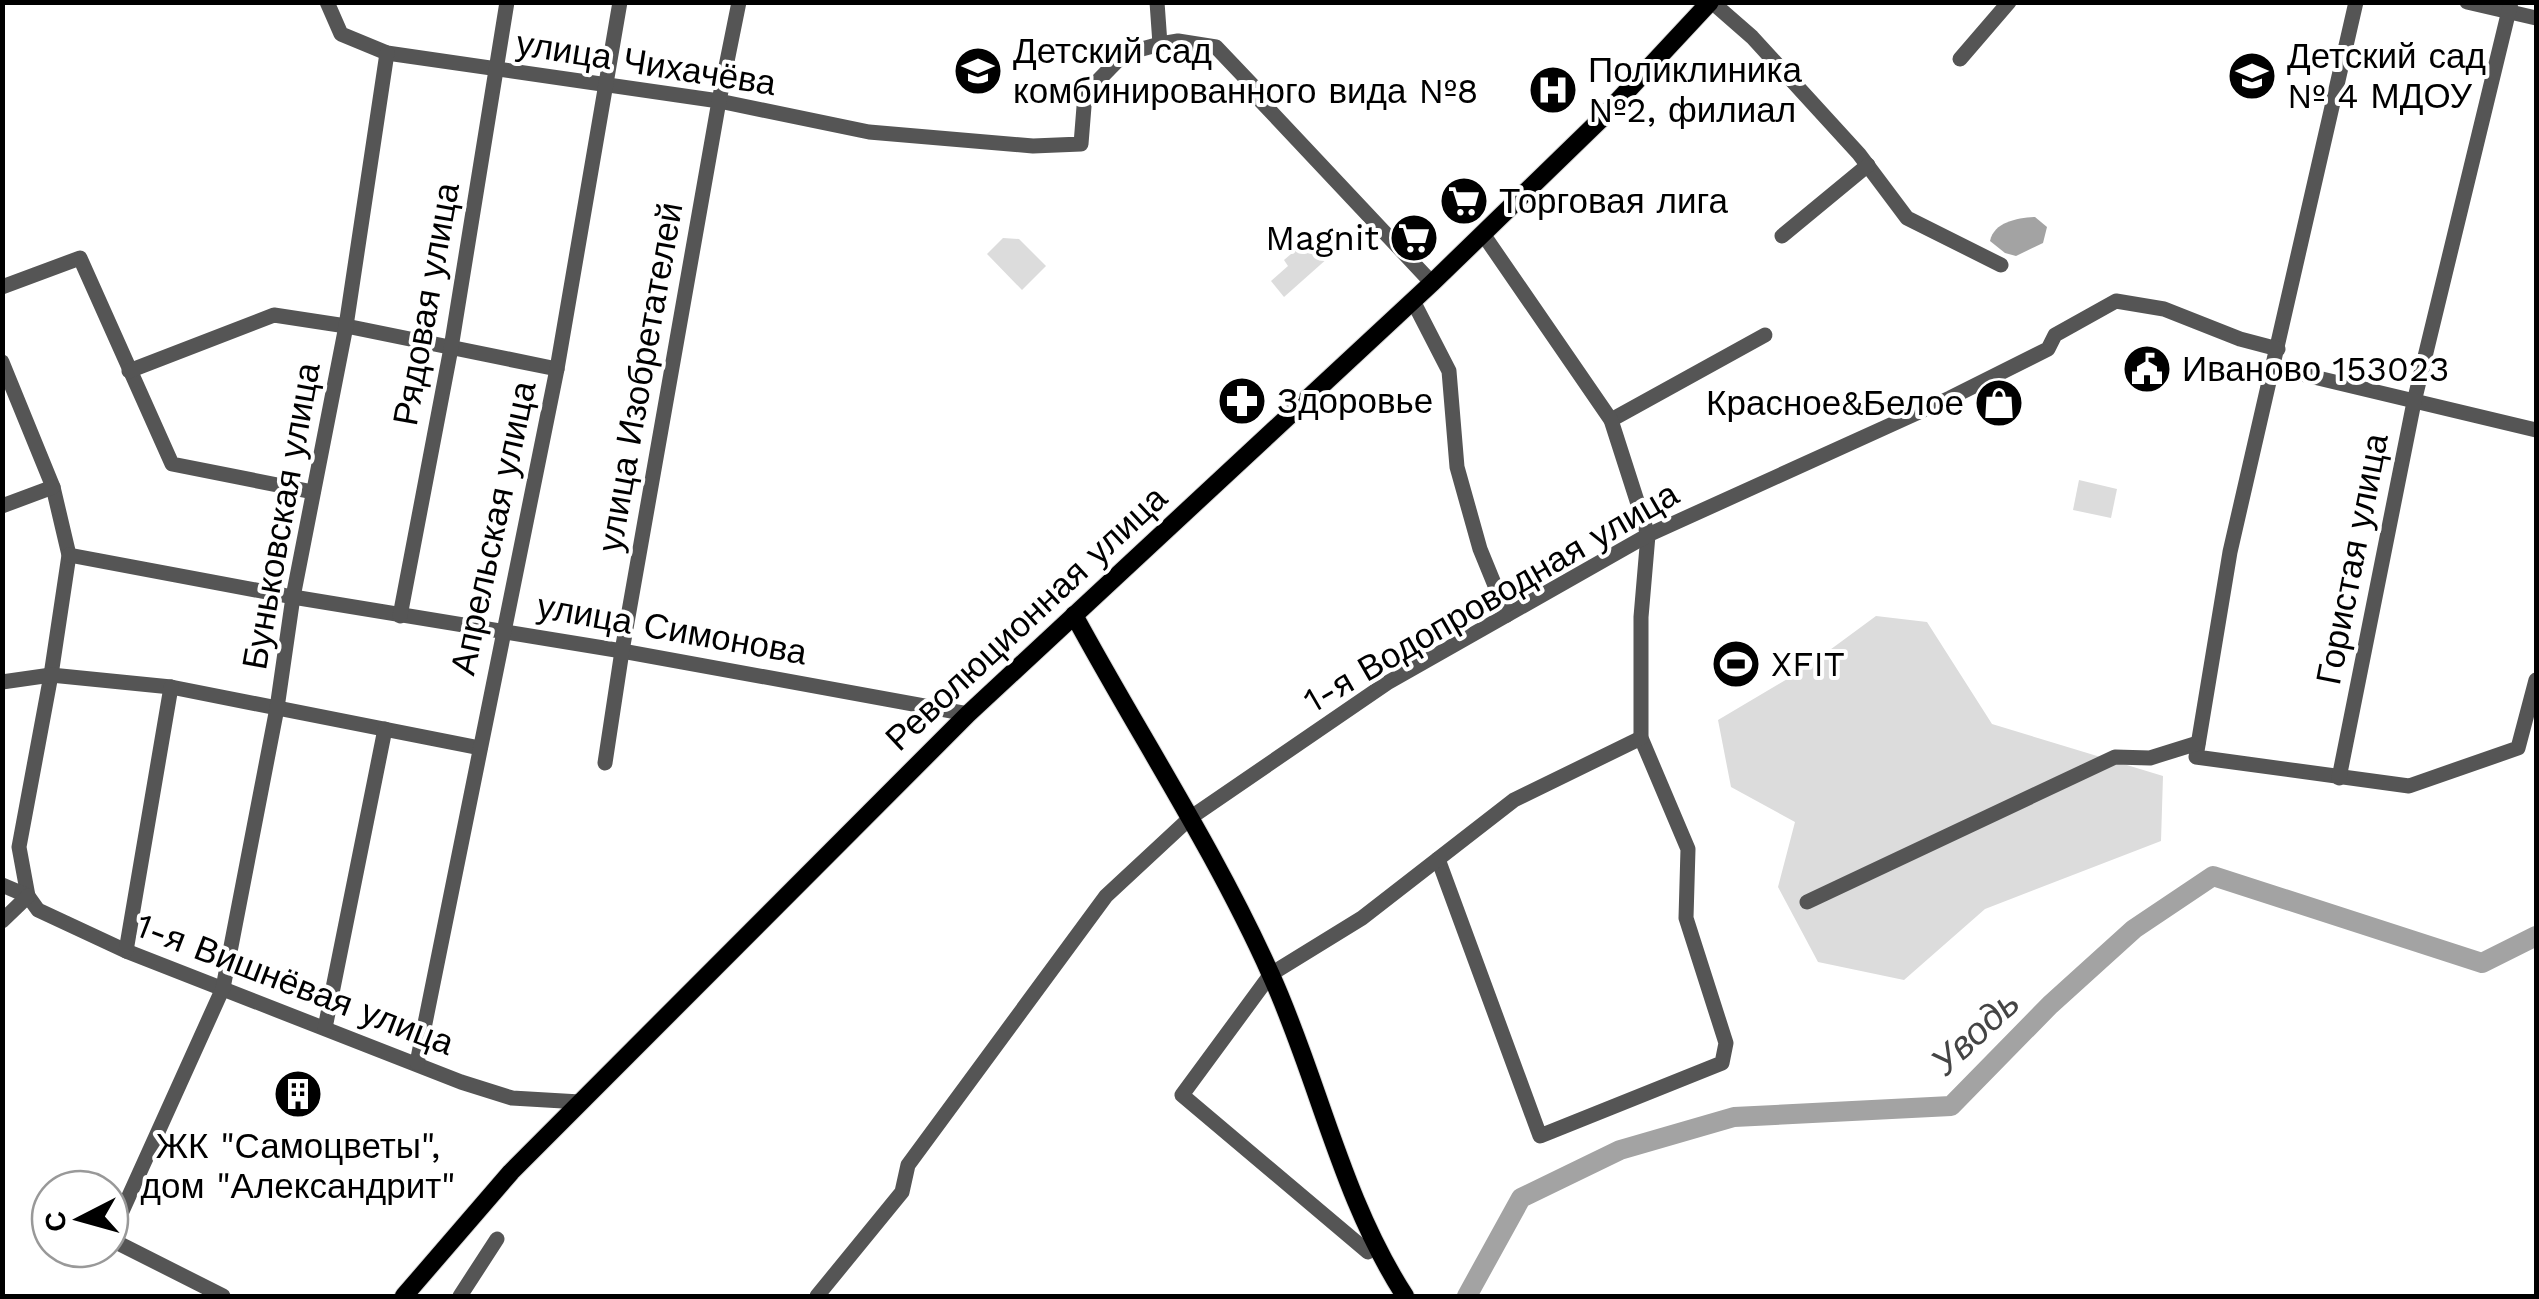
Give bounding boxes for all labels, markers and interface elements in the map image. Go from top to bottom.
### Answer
street label: улица Чихачёва [513,22,779,104]
place label: Детский сад комбинированного вида №8 [1013,30,1478,112]
place label: Детский сад № 4 МДОУ [2287,35,2486,117]
school or university icon: Детский сад комбинированного вида №8 [952,45,1004,97]
place label: Поликлиника №2, филиал [1588,49,1802,131]
school or university icon: Детский сад № 4 МДОУ [2226,50,2278,102]
hospital icon: Поликлиника №2, филиал [1527,64,1579,116]
supermarket icon: Торговая лига [1438,175,1490,227]
street label: Рядовая улица [384,179,468,429]
place label: Торговая лига [1499,180,1729,222]
street label: улица Изобретателей [589,199,691,555]
supermarket icon: Magnit [1388,212,1440,264]
place label: Magnit [1265,217,1379,259]
public building icon: Иваново 153023 [2121,343,2173,395]
place label: Иваново 153023 [2182,348,2450,390]
street label: Буньковская улица [233,359,329,673]
pharmacy icon: Здоровье [1216,375,1268,427]
street label: Апрельская улица [441,377,545,679]
shop icon: Красное&Белое [1973,377,2025,429]
place label: Здоровье [1277,380,1433,422]
place label: Красное&Белое [1706,382,1964,424]
street label: Гористая улица [2307,429,2397,688]
street label: 1-я Водопроводная улица [1296,472,1686,722]
street label: Революционная улица [877,476,1176,759]
street label: улица Симонова [534,585,811,673]
sports icon: XFIT [1710,638,1762,690]
place label: XFIT [1771,643,1845,685]
street label: 1-я Вишнёвая улица [130,904,460,1064]
water label: Уводь [1921,980,2028,1084]
building icon: ЖК "Самоцветы", дом "Александрит" [272,1068,324,1120]
place label: ЖК "Самоцветы", дом "Александрит" [141,1125,455,1207]
north arrow [30,1169,130,1269]
text: С [38,1210,73,1233]

